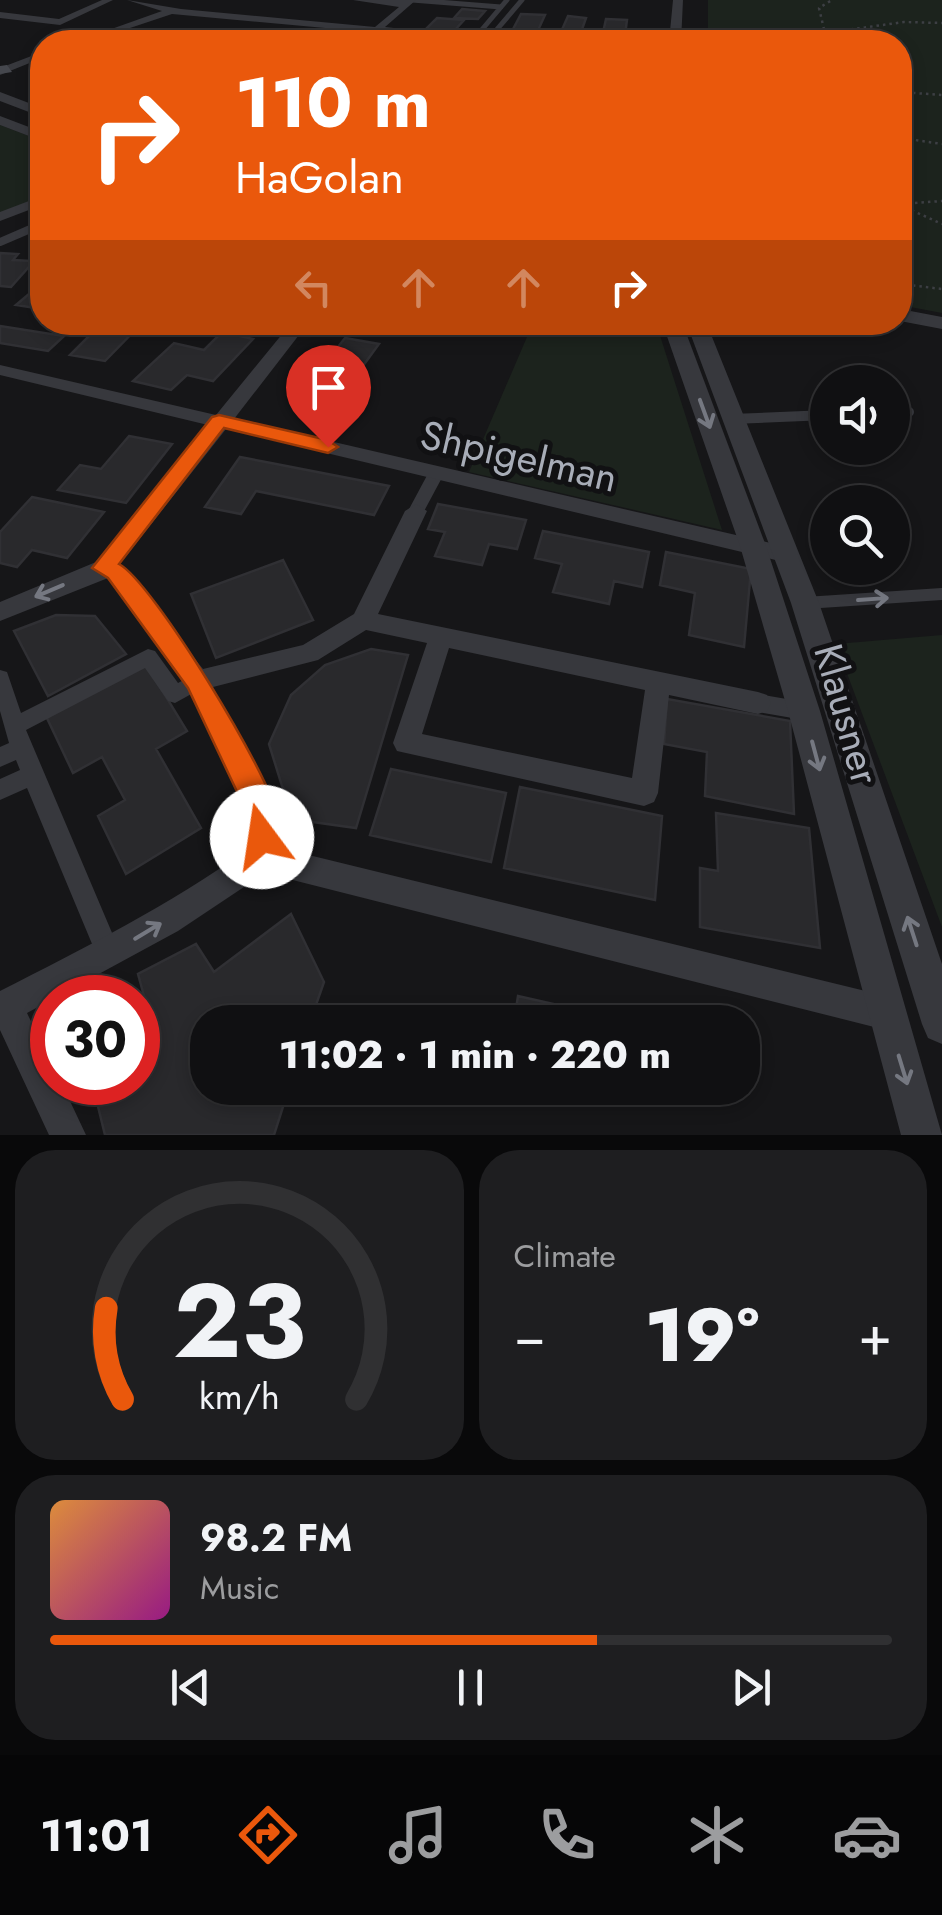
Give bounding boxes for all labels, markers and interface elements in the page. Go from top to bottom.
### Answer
text: 110 m [235,52,431,153]
icon: right [70,70,200,200]
text: HaGolan [235,145,404,210]
icon: left [286,260,341,315]
icon: ahead [391,260,446,315]
icon: ahead [496,260,551,315]
icon: right [601,260,656,315]
pin [286,345,371,448]
icon: arrive [301,360,356,415]
map controls [810,365,910,585]
button: sound [810,365,910,465]
one-way arrow [697,398,715,429]
street label: Shpigelman [415,405,623,507]
button: search [810,485,910,585]
one-way arrow [34,583,65,601]
one-way arrow [857,589,889,608]
street label: Klausner [799,637,895,791]
one-way arrow [808,740,827,772]
position arrow [210,785,314,889]
one-way arrow [901,916,919,948]
one-way arrow [133,921,162,941]
speed limit sign: 30 [30,975,160,1105]
text: 11:02 · 1 min · 220 m [279,1027,671,1082]
one-way arrow [895,1053,913,1085]
text: Climate [514,1233,616,1279]
text: 23 [173,1246,306,1396]
text: 19° [645,1281,759,1389]
text: − [514,1296,546,1376]
text: + [858,1296,892,1376]
text: km/h [199,1371,280,1422]
text: 98.2 FM [200,1510,352,1565]
text: Music [200,1565,279,1611]
icon: previous [163,1660,218,1715]
icon: pause [443,1660,498,1715]
icon: next [724,1660,779,1715]
icon: directions [233,1800,303,1870]
icon: music [383,1800,453,1870]
icon: phone [532,1800,602,1870]
icon: climate [682,1800,752,1870]
icon: car [832,1800,902,1870]
text: 11:01 [40,1803,153,1868]

